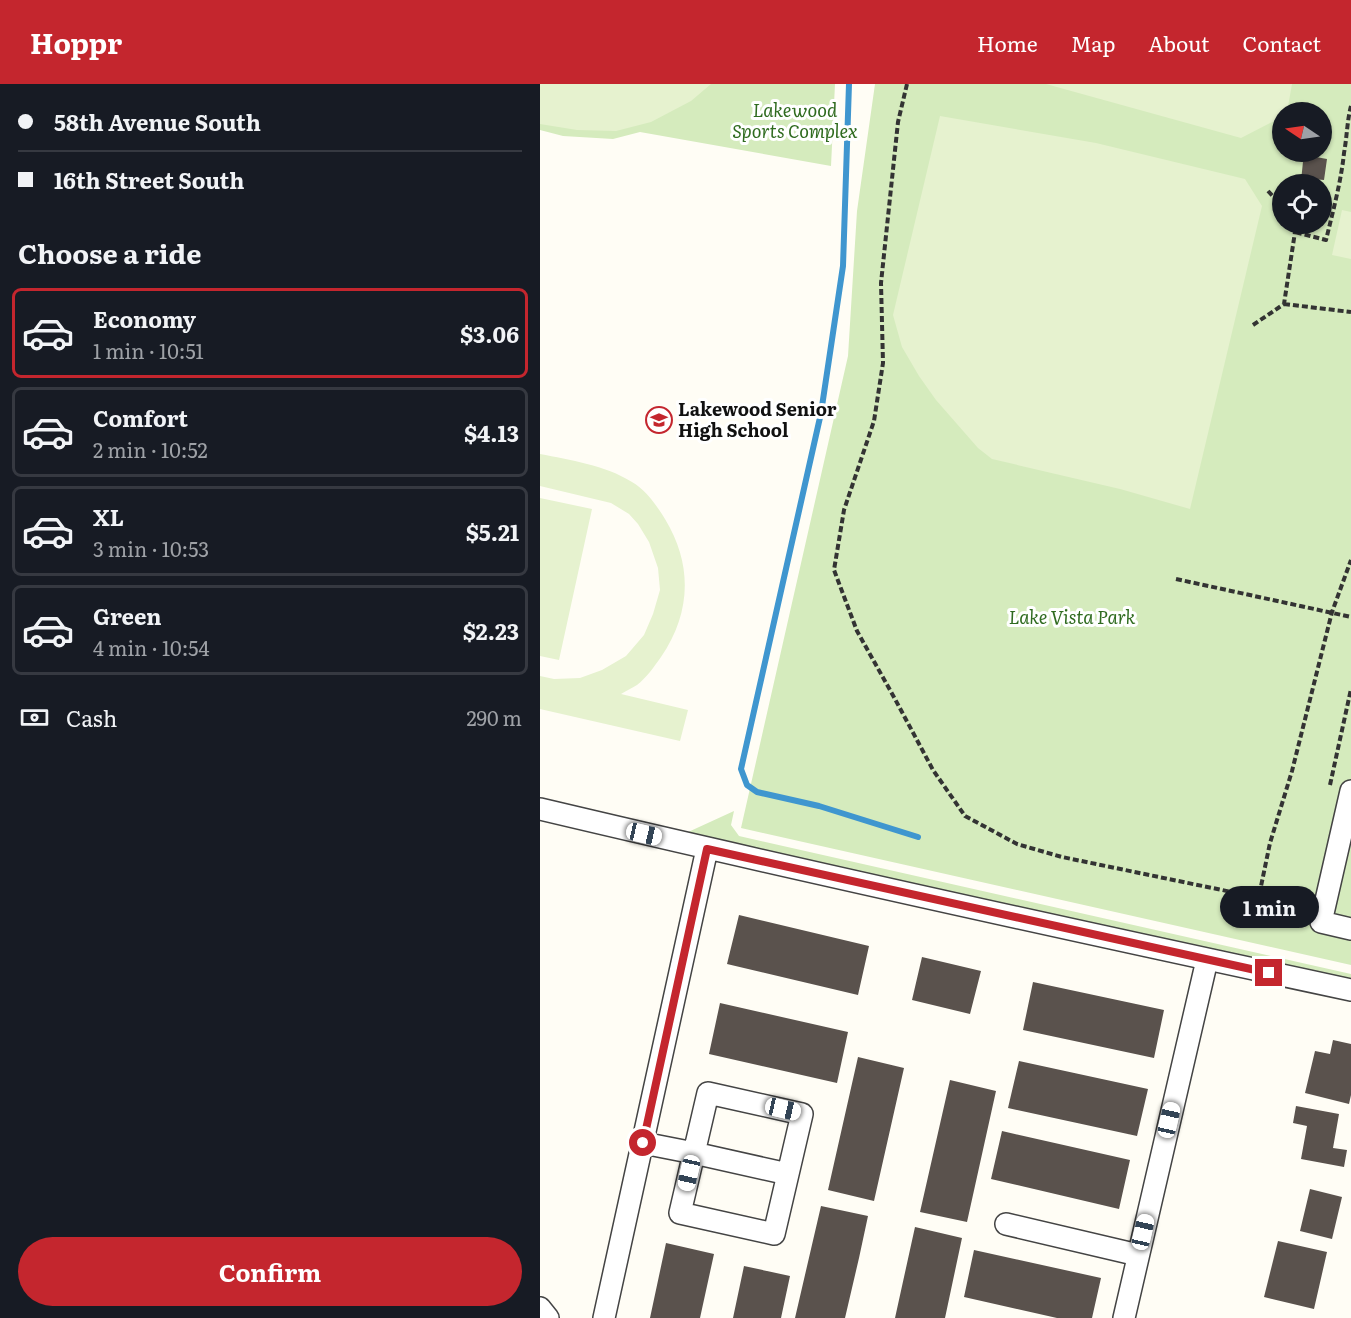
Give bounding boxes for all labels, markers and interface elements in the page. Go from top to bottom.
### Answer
text: Hoppr [30,21,122,63]
text: Home [977,27,1038,58]
text: Map [1071,27,1115,58]
text: About [1148,27,1210,58]
text: Contact [1243,27,1321,58]
park label: Lakewood Sports Complex [732,96,858,144]
north arrow [1272,102,1332,162]
map controls [1272,102,1332,234]
text: 58th Avenue South [54,105,261,138]
text: 16th Street South [54,163,244,196]
button: locate [1272,174,1332,234]
text: Choose a ride [18,232,201,272]
text: Economy [93,302,196,335]
icon: car [21,306,75,360]
text: $3.06 [460,317,519,350]
text: 1 min · 10:51 [93,335,204,365]
place label: Lakewood Senior High School [678,395,837,443]
text: Comfort [93,401,188,434]
icon: car [21,405,75,459]
school or university icon: Lakewood Senior High School [644,405,674,435]
text: $4.13 [464,416,519,449]
text: 2 min · 10:52 [93,434,208,464]
text: XL [93,500,124,533]
icon: car [21,504,75,558]
text: $5.21 [466,515,519,548]
text: 3 min · 10:53 [93,533,209,563]
text: Green [93,599,162,632]
icon: car [21,603,75,657]
park label: Lake Vista Park [1009,603,1135,630]
text: $2.23 [463,614,519,647]
text: 4 min · 10:54 [93,632,210,662]
icon: cash [18,701,51,734]
text: Cash [66,701,117,734]
text: 290 m [466,702,522,732]
car [624,821,664,847]
callout: 1 min [1220,886,1318,928]
text: 1 min [1243,892,1296,922]
route end [1255,959,1282,986]
car [763,1096,803,1122]
car [1156,1100,1182,1140]
route start [629,1129,656,1156]
car [676,1153,702,1193]
car [1130,1212,1156,1252]
button: Confirm [18,1237,522,1306]

